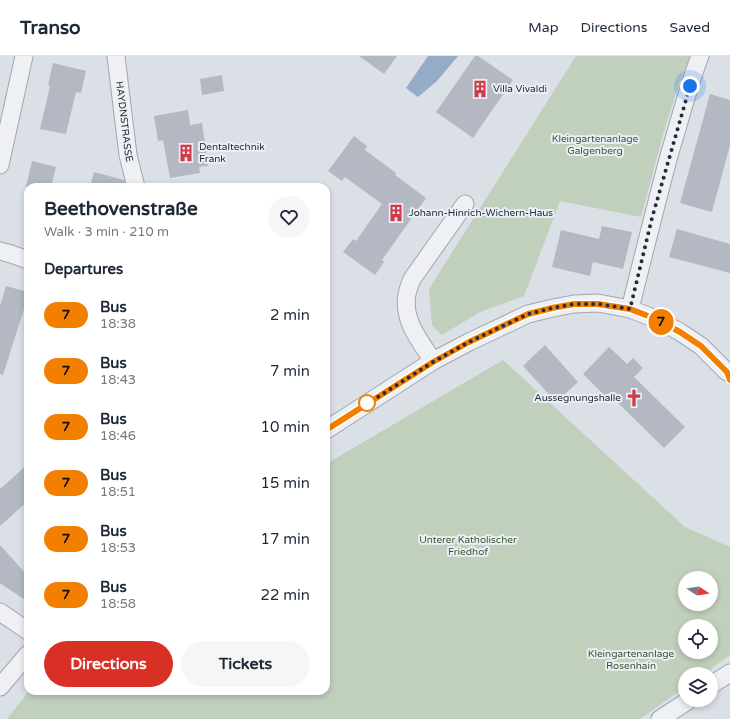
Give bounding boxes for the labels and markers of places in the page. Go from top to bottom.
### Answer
building icon: Villa Vivaldi [470,79,490,99]
place label: Villa Vivaldi [493,83,547,95]
place label: Dentaltechnik Frank [199,141,265,165]
building icon: Dentaltechnik Frank [176,143,196,163]
building icon: Johann-Hinrich-Wichern-Haus [386,203,406,223]
place label: Johann-Hinrich-Wichern-Haus [409,207,553,219]
church icon: Aussegnungshalle [624,388,644,408]
place label: Aussegnungshalle [534,392,621,404]
unlabelled marker [358,394,376,412]

